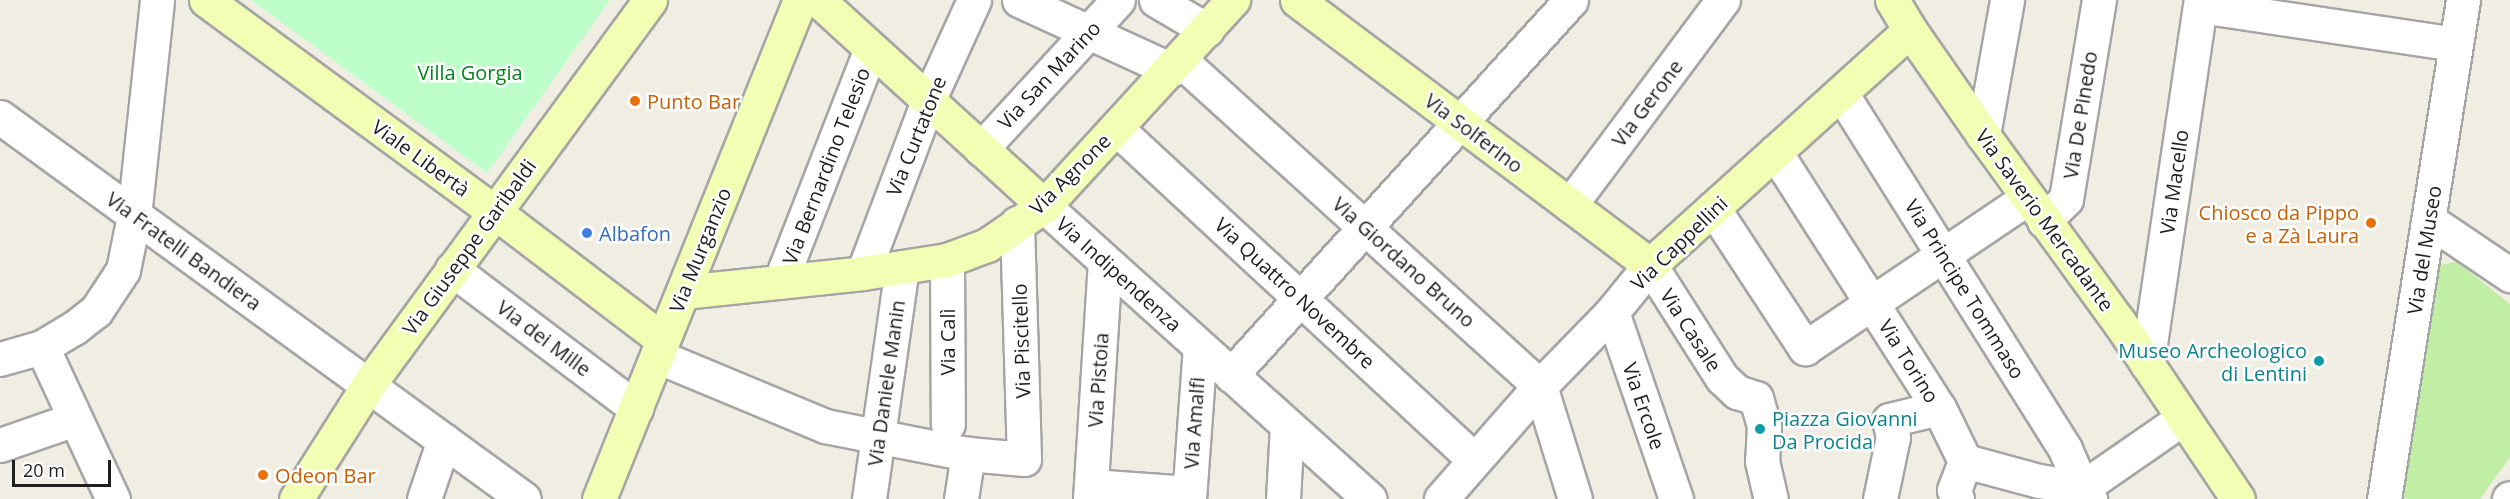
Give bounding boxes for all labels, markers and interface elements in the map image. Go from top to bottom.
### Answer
street label: Via San Marino [993,16,1105,134]
street label: Via De Pinedo [2058,49,2102,181]
street label: Via Gerone [1606,55,1688,151]
park label: Villa Gorgia [417,60,523,84]
street label: Via Bernardino Telesio [777,64,875,268]
street label: Via Curtatone [881,73,951,199]
street label: Via Solferino [1420,88,1528,178]
place label: Punto Bar [647,89,740,113]
marker: Punto Bar [628,94,642,108]
street label: Viale Libertà [367,115,475,201]
street label: Via Saverio Mercadante [1971,124,2119,316]
street label: Via Macello [2155,128,2193,236]
street label: Via Agnone [1025,129,1115,219]
street label: Via Giuseppe Garibaldi [397,154,541,340]
street label: Via Murganzio [664,184,736,316]
street label: Via del Museo [2402,184,2446,316]
street label: Via Fratelli Bandiera [102,187,266,315]
street label: Via Cappellini [1626,191,1732,295]
street label: Via Giordano Bruno [1328,192,1480,332]
street label: Via Principe Tommaso [1900,195,2030,383]
place label: Chiosco da Pippo e a Zà Laura [2199,200,2359,247]
street label: Via Indipendenza [1051,211,1187,337]
street label: Via Quattro Novembre [1210,212,1380,374]
marker: Chiosco da Pippo e a Zà Laura [2364,216,2378,230]
place label: Albafon [599,221,671,245]
marker: Albafon [580,226,594,240]
street label: Via Piscitello [1007,283,1035,399]
street label: Via Casale [1655,284,1727,376]
street label: Via dei Mille [492,295,596,381]
street label: Via Daniele Manin [862,298,910,468]
street label: Via Calì [935,308,959,376]
street label: Via Torino [1874,315,1944,407]
street label: Via Pistoia [1083,332,1113,428]
place label: Museo Archeologico di Lentini [2118,338,2307,385]
marker: Museo Archeologico di Lentini [2312,354,2326,368]
street label: Via Ercole [1618,359,1670,453]
street label: Via Amalfi [1179,376,1209,470]
place label: Piazza Giovanni Da Procida [1772,406,1918,453]
marker: Piazza Giovanni Da Procida [1753,422,1767,436]
scale bar [15,448,114,486]
text: 20 m [23,458,65,482]
place label: Odeon Bar [275,463,376,487]
marker: Odeon Bar [256,468,270,482]

